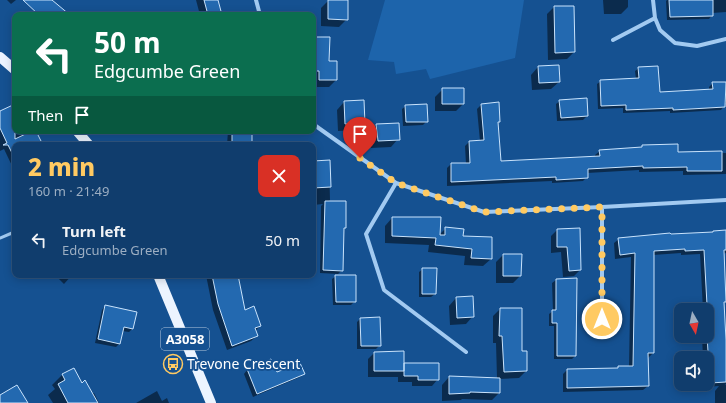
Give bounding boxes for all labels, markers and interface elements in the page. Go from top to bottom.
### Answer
text: 50 m [94,23,161,61]
icon: left [28,28,80,80]
text: Edgcumbe Green [94,59,240,83]
icon: arrive [71,104,93,126]
text: Then [28,105,63,125]
pin [343,117,377,158]
icon: arrive [349,123,371,145]
text: 2 min [28,150,95,183]
button: close [258,155,300,197]
text: 160 m · 21:49 [28,182,109,200]
text: Turn left [62,221,126,241]
icon: left [28,229,50,251]
text: 50 m [265,230,300,250]
text: Edgcumbe Green [62,241,168,259]
position arrow [581,298,623,340]
north arrow [674,303,714,343]
map controls [674,303,714,391]
road number: A3058 [161,328,209,350]
button: sound [674,351,714,391]
bus stop icon: Trevone Crescent [162,353,184,375]
place label: Trevone Crescent [187,354,300,373]

